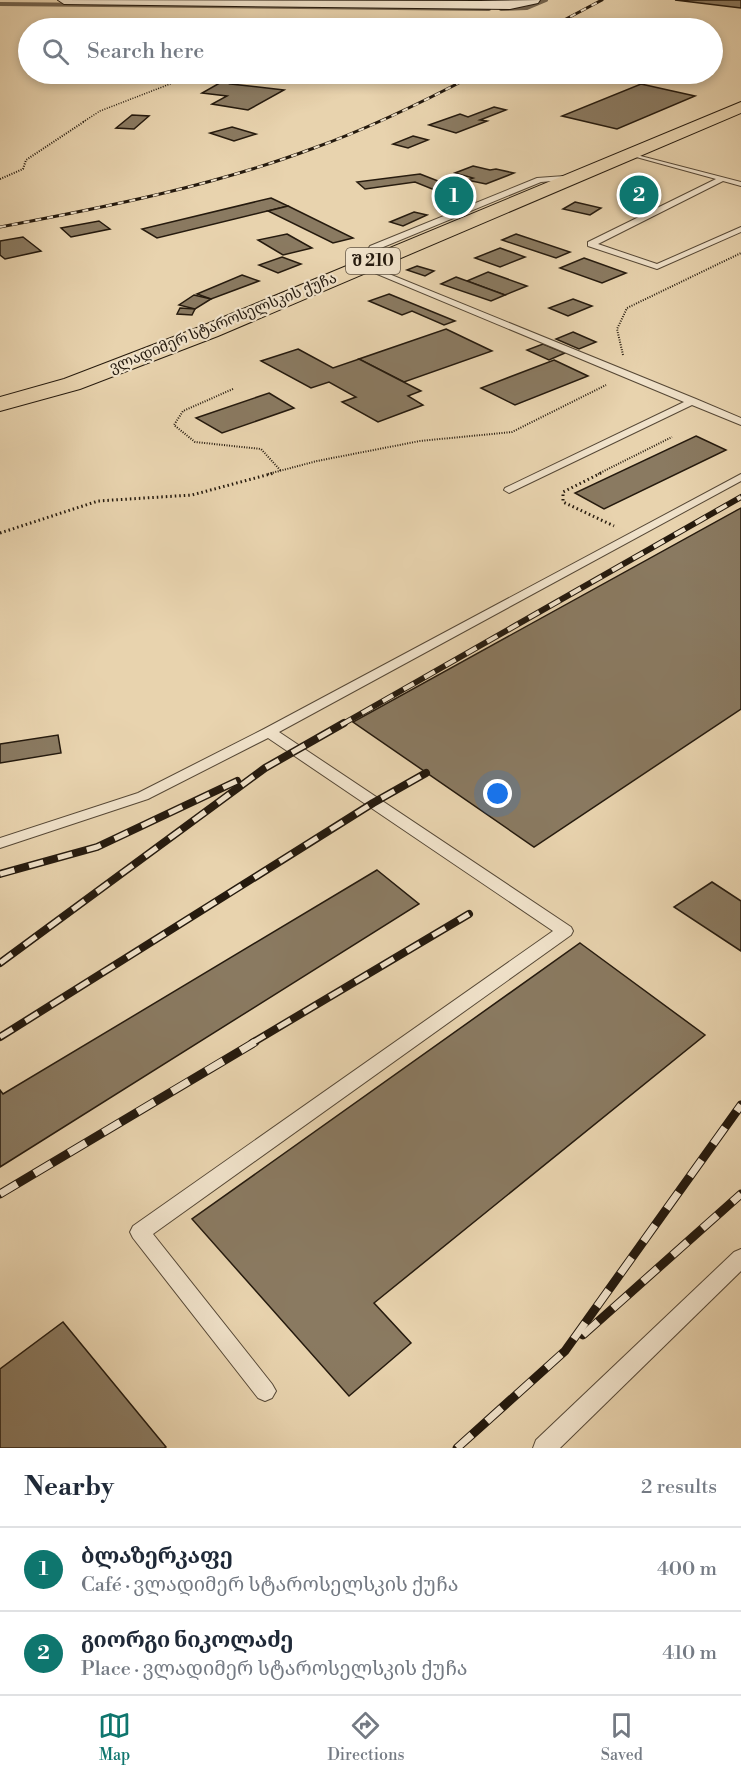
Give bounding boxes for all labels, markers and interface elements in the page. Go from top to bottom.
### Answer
search box [18,18,723,84]
icon: search [39,35,72,68]
text: Search here [87,38,204,65]
pin: 2 [620,172,658,218]
pin: 1 [434,174,474,218]
road number: შ 210 [346,248,400,274]
street label: ვლადიმერ სტაროსელსკის ქუჩა [106,269,340,377]
your location [483,779,512,808]
text: Nearby [24,1471,114,1503]
text: 2 results [641,1475,717,1500]
text: ბლაზერკაფე [81,1543,233,1570]
text: 1 [39,1557,48,1582]
text: 400 m [657,1557,717,1582]
text: Café · ვლადიმერ სტაროსელსკის ქუჩა [81,1573,458,1598]
text: გიორგი ნიკოლაძე [81,1627,293,1654]
text: 2 [37,1641,50,1666]
text: 410 m [662,1641,717,1666]
text: Place · ვლადიმერ სტაროსელსკის ქუჩა [81,1657,468,1682]
tab: Map [98,1709,131,1765]
tab: Directions [327,1709,405,1765]
tab: Saved [601,1709,643,1765]

